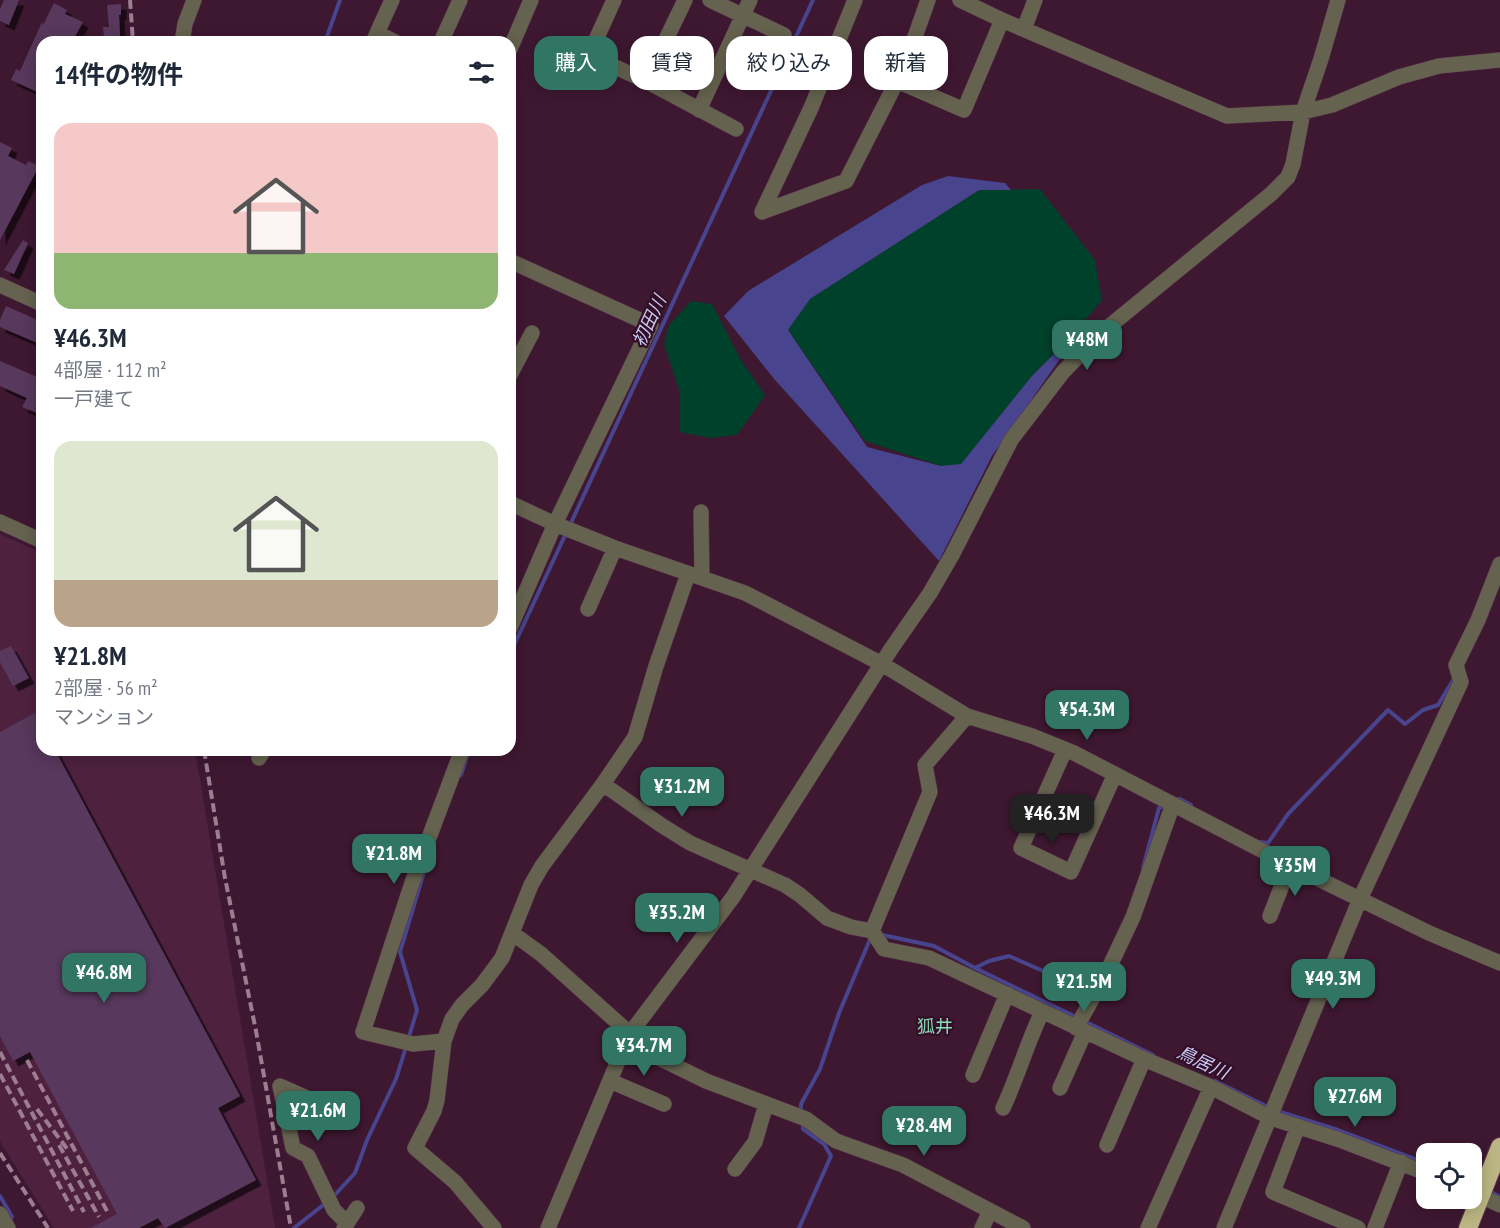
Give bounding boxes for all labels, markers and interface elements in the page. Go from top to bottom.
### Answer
chip: 購入 [534,36,618,90]
chip: 賃貸 [630,36,714,90]
chip: 絞り込み [726,36,852,90]
chip: 新着 [864,36,948,90]
icon: filters [465,56,498,89]
text: 14件の物件 [54,58,183,91]
icon: home [222,162,330,270]
water label: 初田川 [627,290,672,350]
pin: ¥48M [1051,320,1123,371]
text: ¥46.3M [54,321,127,354]
text: ¥48M [1066,326,1108,352]
text: 4部屋 · 112 m² [54,357,167,383]
text: 一戸建て [54,386,134,412]
icon: home [222,480,330,588]
text: ¥21.8M [54,639,127,672]
text: 2部屋 · 56 m² [54,675,158,701]
pin: ¥54.3M [1038,690,1136,741]
text: ¥54.3M [1059,696,1115,722]
text: マンション [54,704,154,730]
pin: ¥31.2M [633,767,731,818]
text: ¥31.2M [654,773,710,799]
pin: ¥46.3M [1003,794,1101,845]
text: ¥46.3M [1024,800,1080,826]
pin: ¥21.8M [345,834,443,885]
text: ¥21.8M [366,840,422,866]
pin: ¥35M [1259,846,1331,897]
text: ¥35M [1274,852,1316,878]
pin: ¥35.2M [628,893,726,944]
text: ¥35.2M [649,899,705,925]
pin: ¥46.8M [55,953,153,1004]
text: ¥46.8M [76,959,132,985]
pin: ¥49.3M [1284,959,1382,1010]
pin: ¥21.5M [1035,962,1133,1013]
text: ¥49.3M [1305,965,1361,991]
text: ¥21.5M [1056,968,1112,994]
district label: 狐井 [917,1015,953,1038]
pin: ¥34.7M [595,1026,693,1077]
text: ¥34.7M [616,1032,672,1058]
water label: 鳥居川 [1174,1040,1234,1085]
pin: ¥27.6M [1306,1077,1404,1128]
text: ¥27.6M [1328,1083,1382,1109]
pin: ¥21.6M [269,1091,367,1142]
text: ¥21.6M [290,1097,346,1123]
pin: ¥28.4M [875,1106,973,1157]
text: ¥28.4M [896,1112,952,1138]
map controls [1416,1143,1482,1209]
button: locate [1416,1143,1482,1209]

